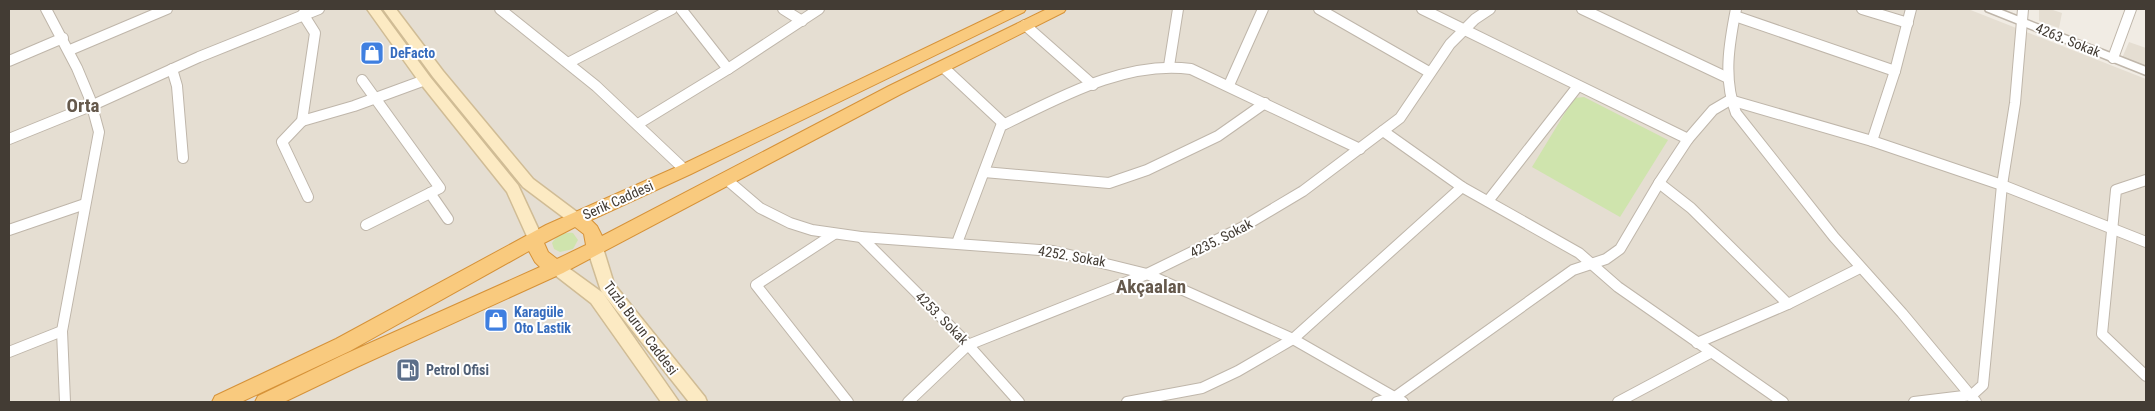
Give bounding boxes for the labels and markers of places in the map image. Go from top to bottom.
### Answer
shop icon: DeFacto [359,40,385,66]
place label: DeFacto [390,45,435,61]
place label: Karagüle Oto Lastik [514,304,571,336]
shop icon: Karagüle Oto Lastik [483,307,509,333]
fuel station icon: Petrol Ofisi [395,357,421,383]
place label: Petrol Ofisi [426,362,489,378]

